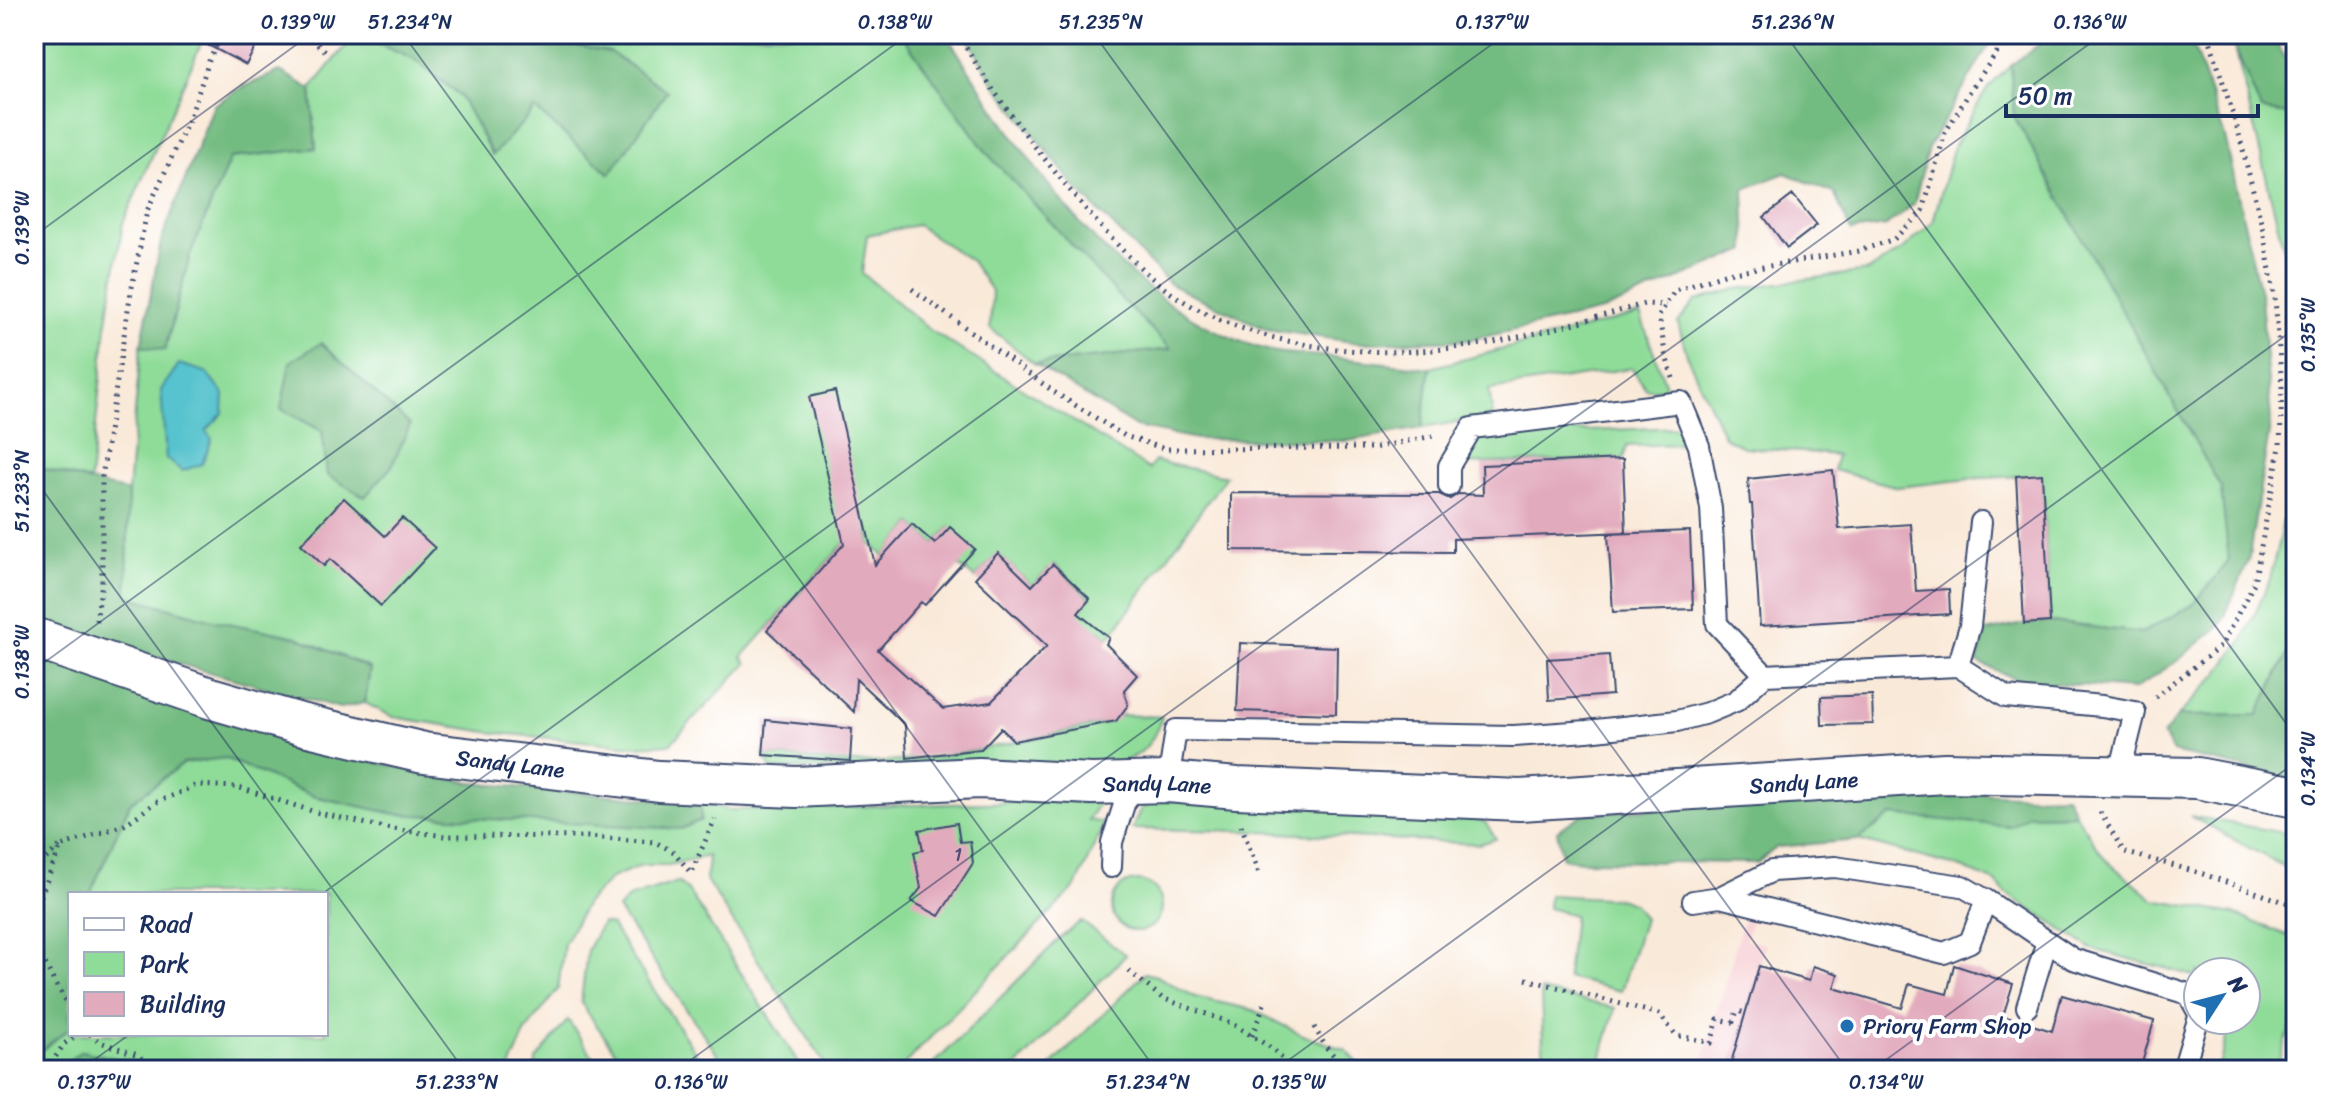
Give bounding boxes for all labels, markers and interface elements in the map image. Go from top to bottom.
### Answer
text: 0.139°W [261,5,336,40]
text: 51.234°N [368,5,452,40]
text: 0.138°W [858,5,933,40]
text: 51.235°N [1059,5,1143,40]
text: 0.137°W [1455,5,1529,40]
text: 51.236°N [1751,5,1835,40]
text: 0.136°W [2053,5,2127,40]
scale bar [2006,68,2258,118]
text: 50 m [2018,75,2073,117]
text: 0.139°W [5,190,40,265]
text: 0.135°W [2291,297,2326,372]
text: 51.233°N [5,449,40,532]
text: 0.138°W [5,624,40,699]
text: 0.134°W [2291,731,2326,806]
street label: Sandy Lane [454,737,567,789]
street label: Sandy Lane [1748,759,1860,805]
street label: Sandy Lane [1102,763,1213,805]
house number: 1 [954,839,962,871]
legend [68,892,328,1036]
text: Road [140,903,194,945]
text: Park [140,943,189,985]
north arrow [2182,956,2262,1036]
text: N [2217,966,2258,1003]
text: Building [140,983,226,1025]
place label: Priory Farm Shop [1863,1007,2032,1046]
marker: Priory Farm Shop [1838,1017,1856,1035]
text: 0.137°W [57,1065,131,1100]
text: 51.233°N [416,1065,499,1100]
text: 0.136°W [654,1065,728,1100]
text: 51.234°N [1106,1065,1190,1100]
text: 0.135°W [1252,1065,1327,1100]
text: 0.134°W [1849,1065,1924,1100]

